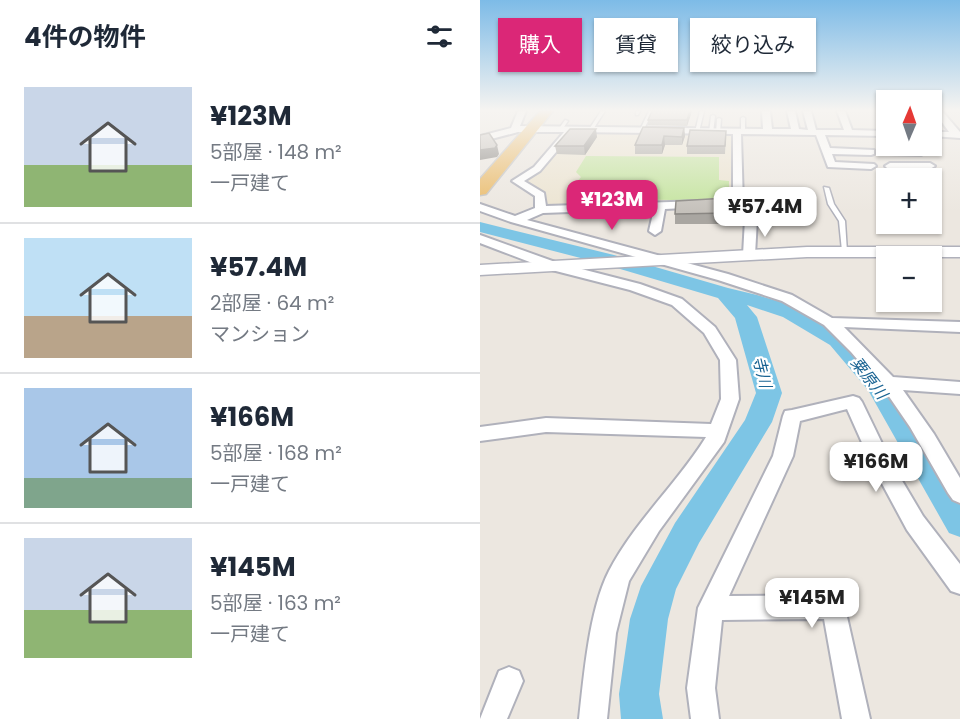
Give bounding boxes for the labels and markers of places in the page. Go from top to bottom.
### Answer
pin: ¥123M [570,180,654,231]
pin: ¥57.4M [716,187,814,238]
pin: ¥166M [834,442,918,493]
pin: ¥145M [770,578,854,629]

